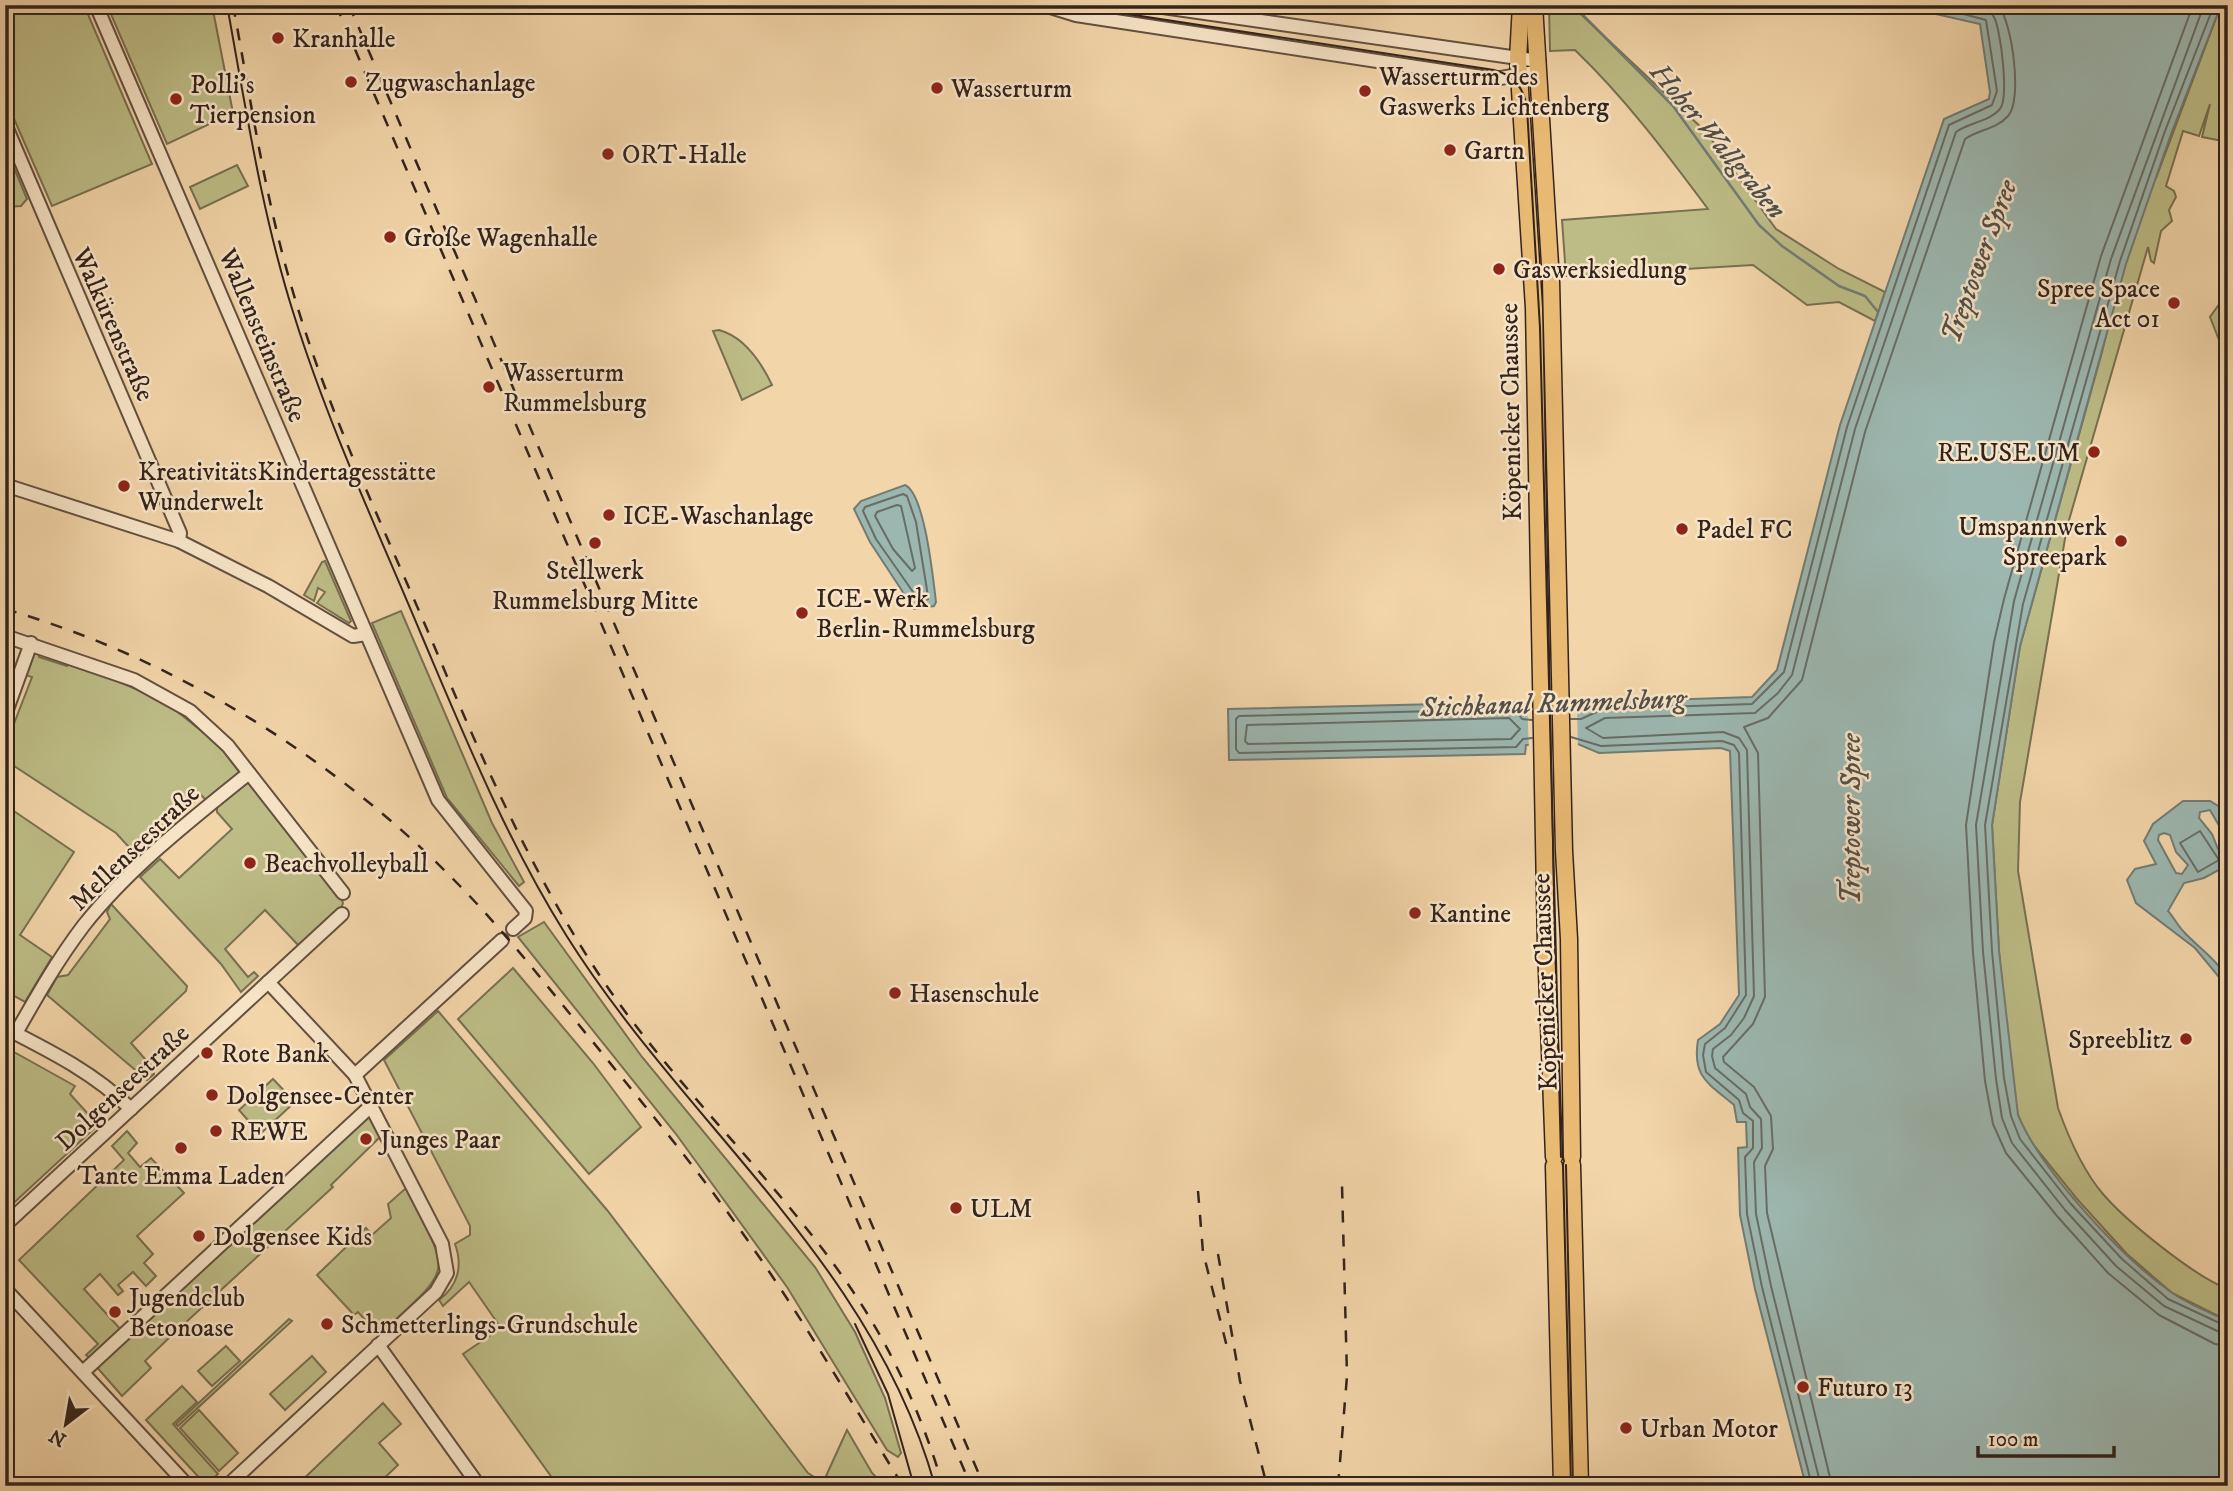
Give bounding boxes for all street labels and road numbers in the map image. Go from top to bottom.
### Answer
street label: Walkürenstraße [64,242,161,407]
street label: Wallensteinstraße [210,243,313,427]
street label: Köpenicker Chaussee [1493,303,1530,521]
street label: Mellenseestraße [63,778,207,918]
street label: Köpenicker Chaussee [1525,872,1566,1091]
street label: Dolgenseestraße [49,1018,197,1159]

